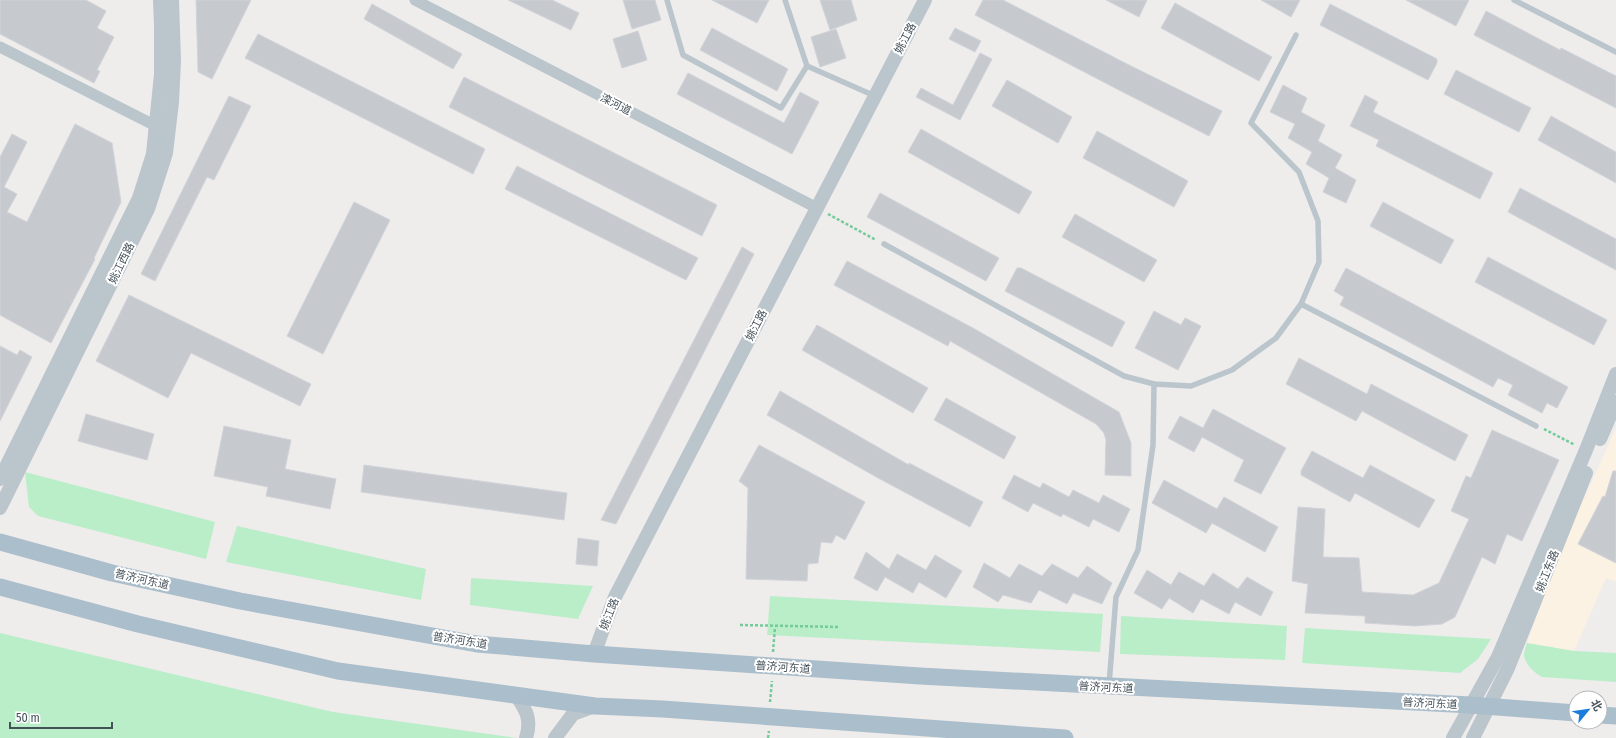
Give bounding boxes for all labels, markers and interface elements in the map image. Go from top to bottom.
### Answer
street label: 姚江路 [892,21,919,56]
street label: 滦河道 [598,91,633,118]
street label: 姚江西路 [106,241,137,286]
street label: 姚江路 [743,308,770,343]
street label: 姚江东路 [1533,548,1562,594]
street label: 普济河东道 [114,567,170,592]
street label: 姚江路 [597,596,621,632]
street label: 普济河东道 [432,630,488,651]
street label: 普济河东道 [755,659,811,676]
street label: 普济河东道 [1078,680,1134,695]
north arrow [1568,690,1608,730]
street label: 普济河东道 [1402,696,1458,711]
text: 北 [1588,697,1605,713]
scale bar [10,704,112,730]
text: 50 m [16,711,40,725]

